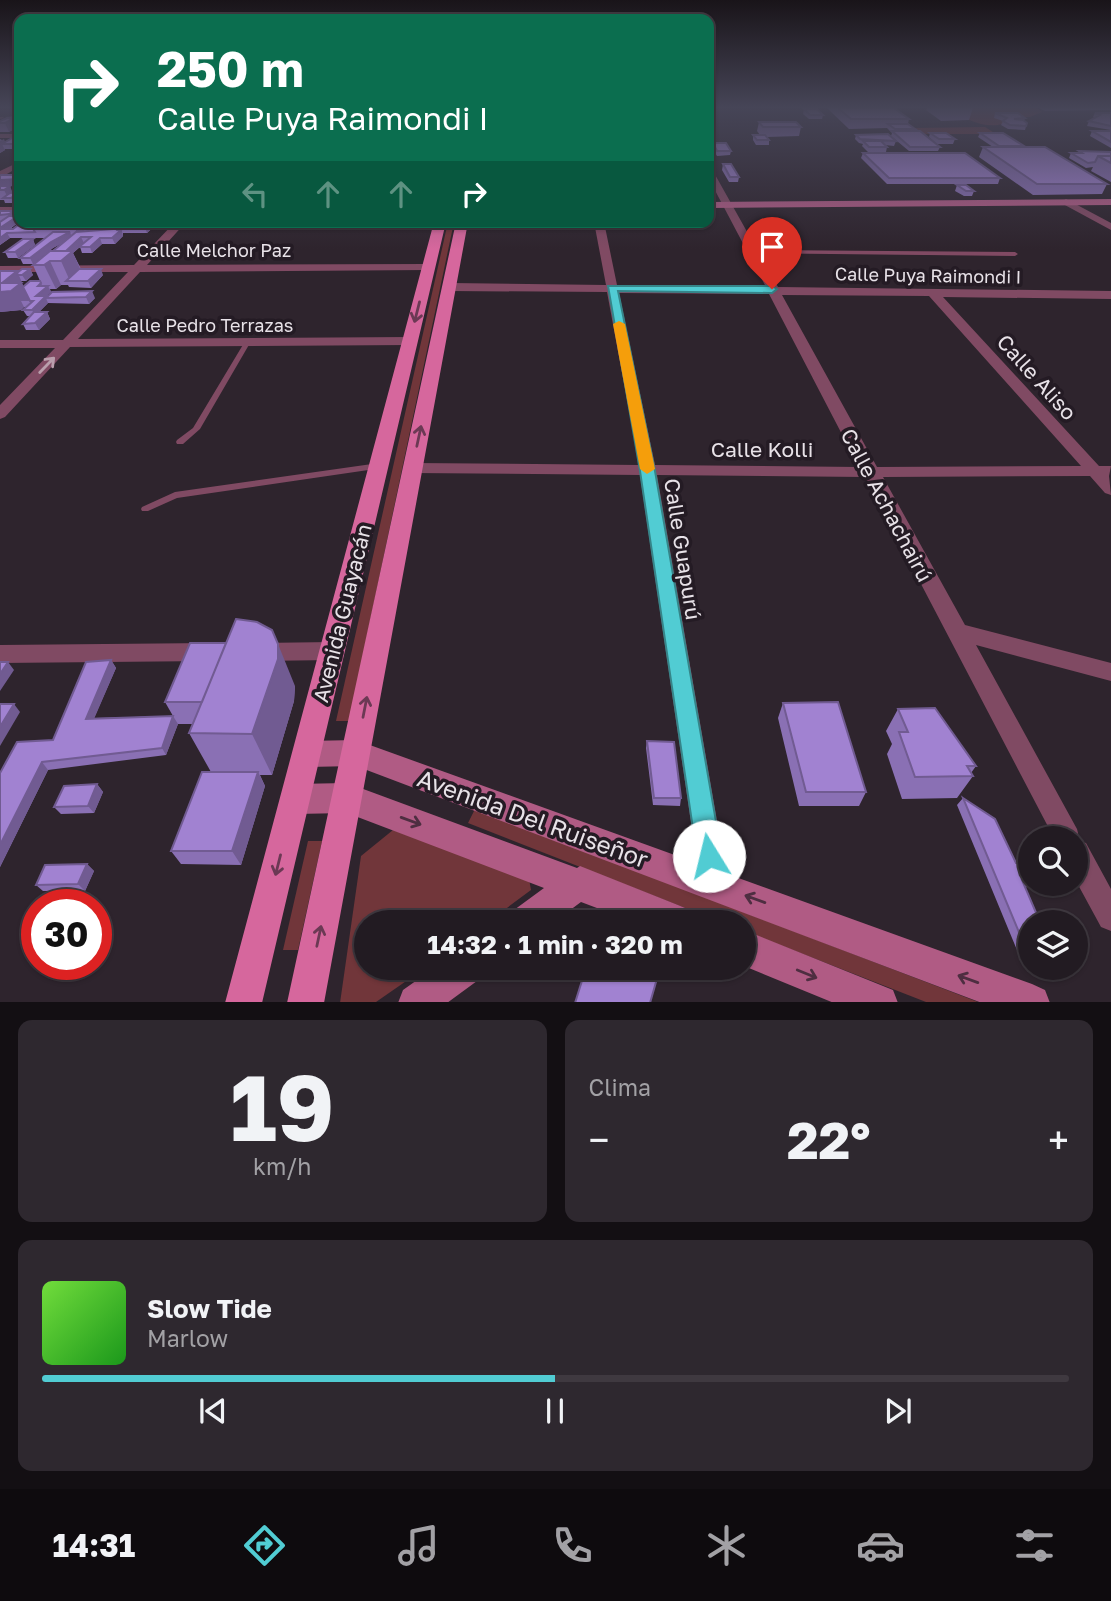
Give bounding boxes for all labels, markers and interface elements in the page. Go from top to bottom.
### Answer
text: 250 m [157,39,304,98]
icon: right [42,42,133,133]
text: Calle Puya Raimondi I [157,99,489,137]
icon: left [236,175,274,213]
icon: ahead [309,175,347,213]
icon: ahead [382,175,420,213]
icon: right [455,175,493,213]
pin [742,217,802,289]
icon: arrive [753,228,791,266]
street label: Calle Melchor Paz [137,239,291,261]
street label: Calle Puya Raimondi I [835,262,1021,288]
one-way arrow [410,300,423,323]
street label: Calle Pedro Terrazas [117,314,293,336]
street label: Calle Aliso [992,329,1082,425]
one-way arrow [38,356,55,374]
street label: Calle Achachairú [836,424,938,586]
one-way arrow [412,425,426,448]
street label: Calle Kolli [711,436,813,462]
street label: Calle Guapurú [659,476,707,622]
street label: Avenida Guayacán [307,521,377,705]
one-way arrow [359,696,373,719]
street label: Avenida Del Ruiseñor [414,763,652,873]
one-way arrow [400,816,422,829]
position arrow [672,819,746,893]
map controls [1018,826,1088,980]
button: search [1018,826,1088,896]
one-way arrow [271,853,284,876]
speed limit sign: 30 [21,889,112,980]
one-way arrow [745,892,767,904]
button: layers [1018,910,1088,980]
one-way arrow [313,925,326,948]
text: 14:32 · 1 min · 320 m [427,929,683,960]
one-way arrow [796,968,818,981]
one-way arrow [958,971,980,984]
text: 19 [230,1052,335,1161]
text: Clima [589,1073,651,1101]
text: 22° [787,1108,871,1170]
text: − [589,1117,609,1162]
text: + [1048,1117,1069,1162]
text: km/h [253,1152,312,1180]
text: Slow Tide [147,1293,272,1324]
text: Marlow [147,1324,228,1352]
icon: previous [194,1392,232,1430]
icon: pause [536,1392,574,1430]
icon: next [879,1392,917,1430]
icon: directions [240,1521,289,1570]
icon: music [394,1521,443,1570]
icon: phone [548,1521,597,1570]
icon: climate [702,1521,751,1570]
icon: car [856,1521,905,1570]
icon: filters [1010,1521,1059,1570]
text: 14:31 [52,1526,135,1564]

